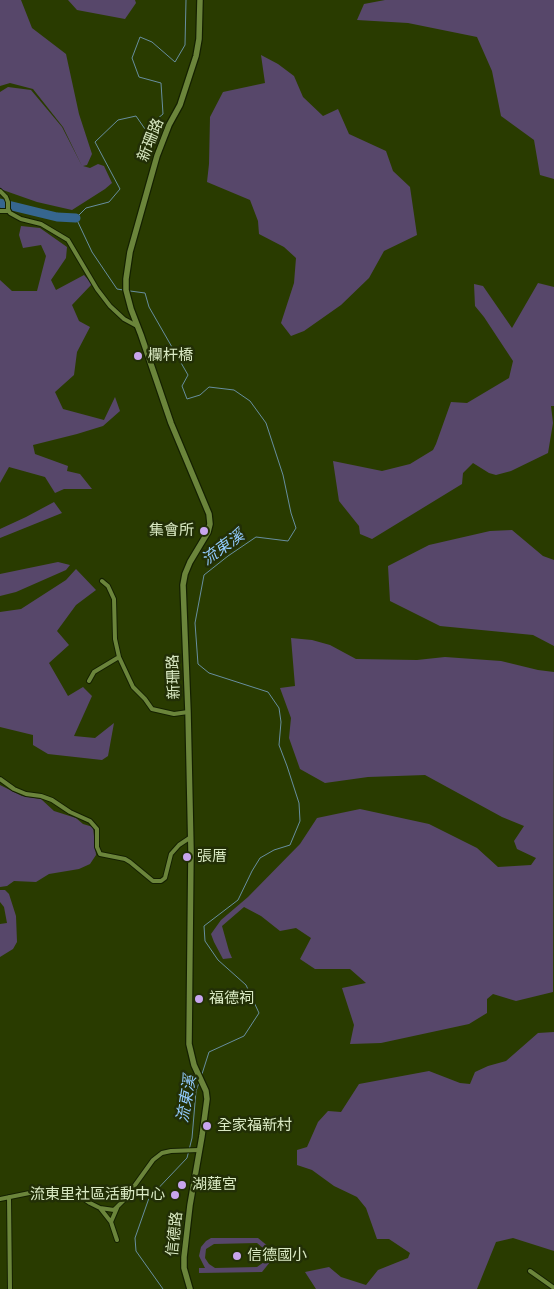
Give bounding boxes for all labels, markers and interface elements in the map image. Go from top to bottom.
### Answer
street label: 新珊路 [134,116,168,164]
place label: 欄杆橋 [148,347,193,365]
marker: 欄杆橋 [132,350,144,362]
place label: 集會所 [149,522,194,540]
marker: 集會所 [198,525,210,537]
water label: 流東溪 [198,526,248,570]
street label: 新珊路 [164,654,184,700]
place label: 張厝 [197,848,227,866]
marker: 張厝 [181,851,193,863]
place label: 福德祠 [209,990,254,1008]
marker: 福德祠 [193,993,205,1005]
water label: 流東溪 [173,1074,201,1124]
place label: 全家福新村 [217,1117,292,1135]
marker: 全家福新村 [201,1120,213,1132]
place label: 湖蓮宮 [192,1176,237,1194]
marker: 湖蓮宮 [176,1179,188,1191]
place label: 流東里社區活動中心 [30,1186,165,1204]
marker: 流東里社區活動中心 [169,1189,181,1201]
street label: 信德路 [164,1211,186,1257]
place label: 信德國小 [247,1247,307,1265]
marker: 信德國小 [231,1250,243,1262]

